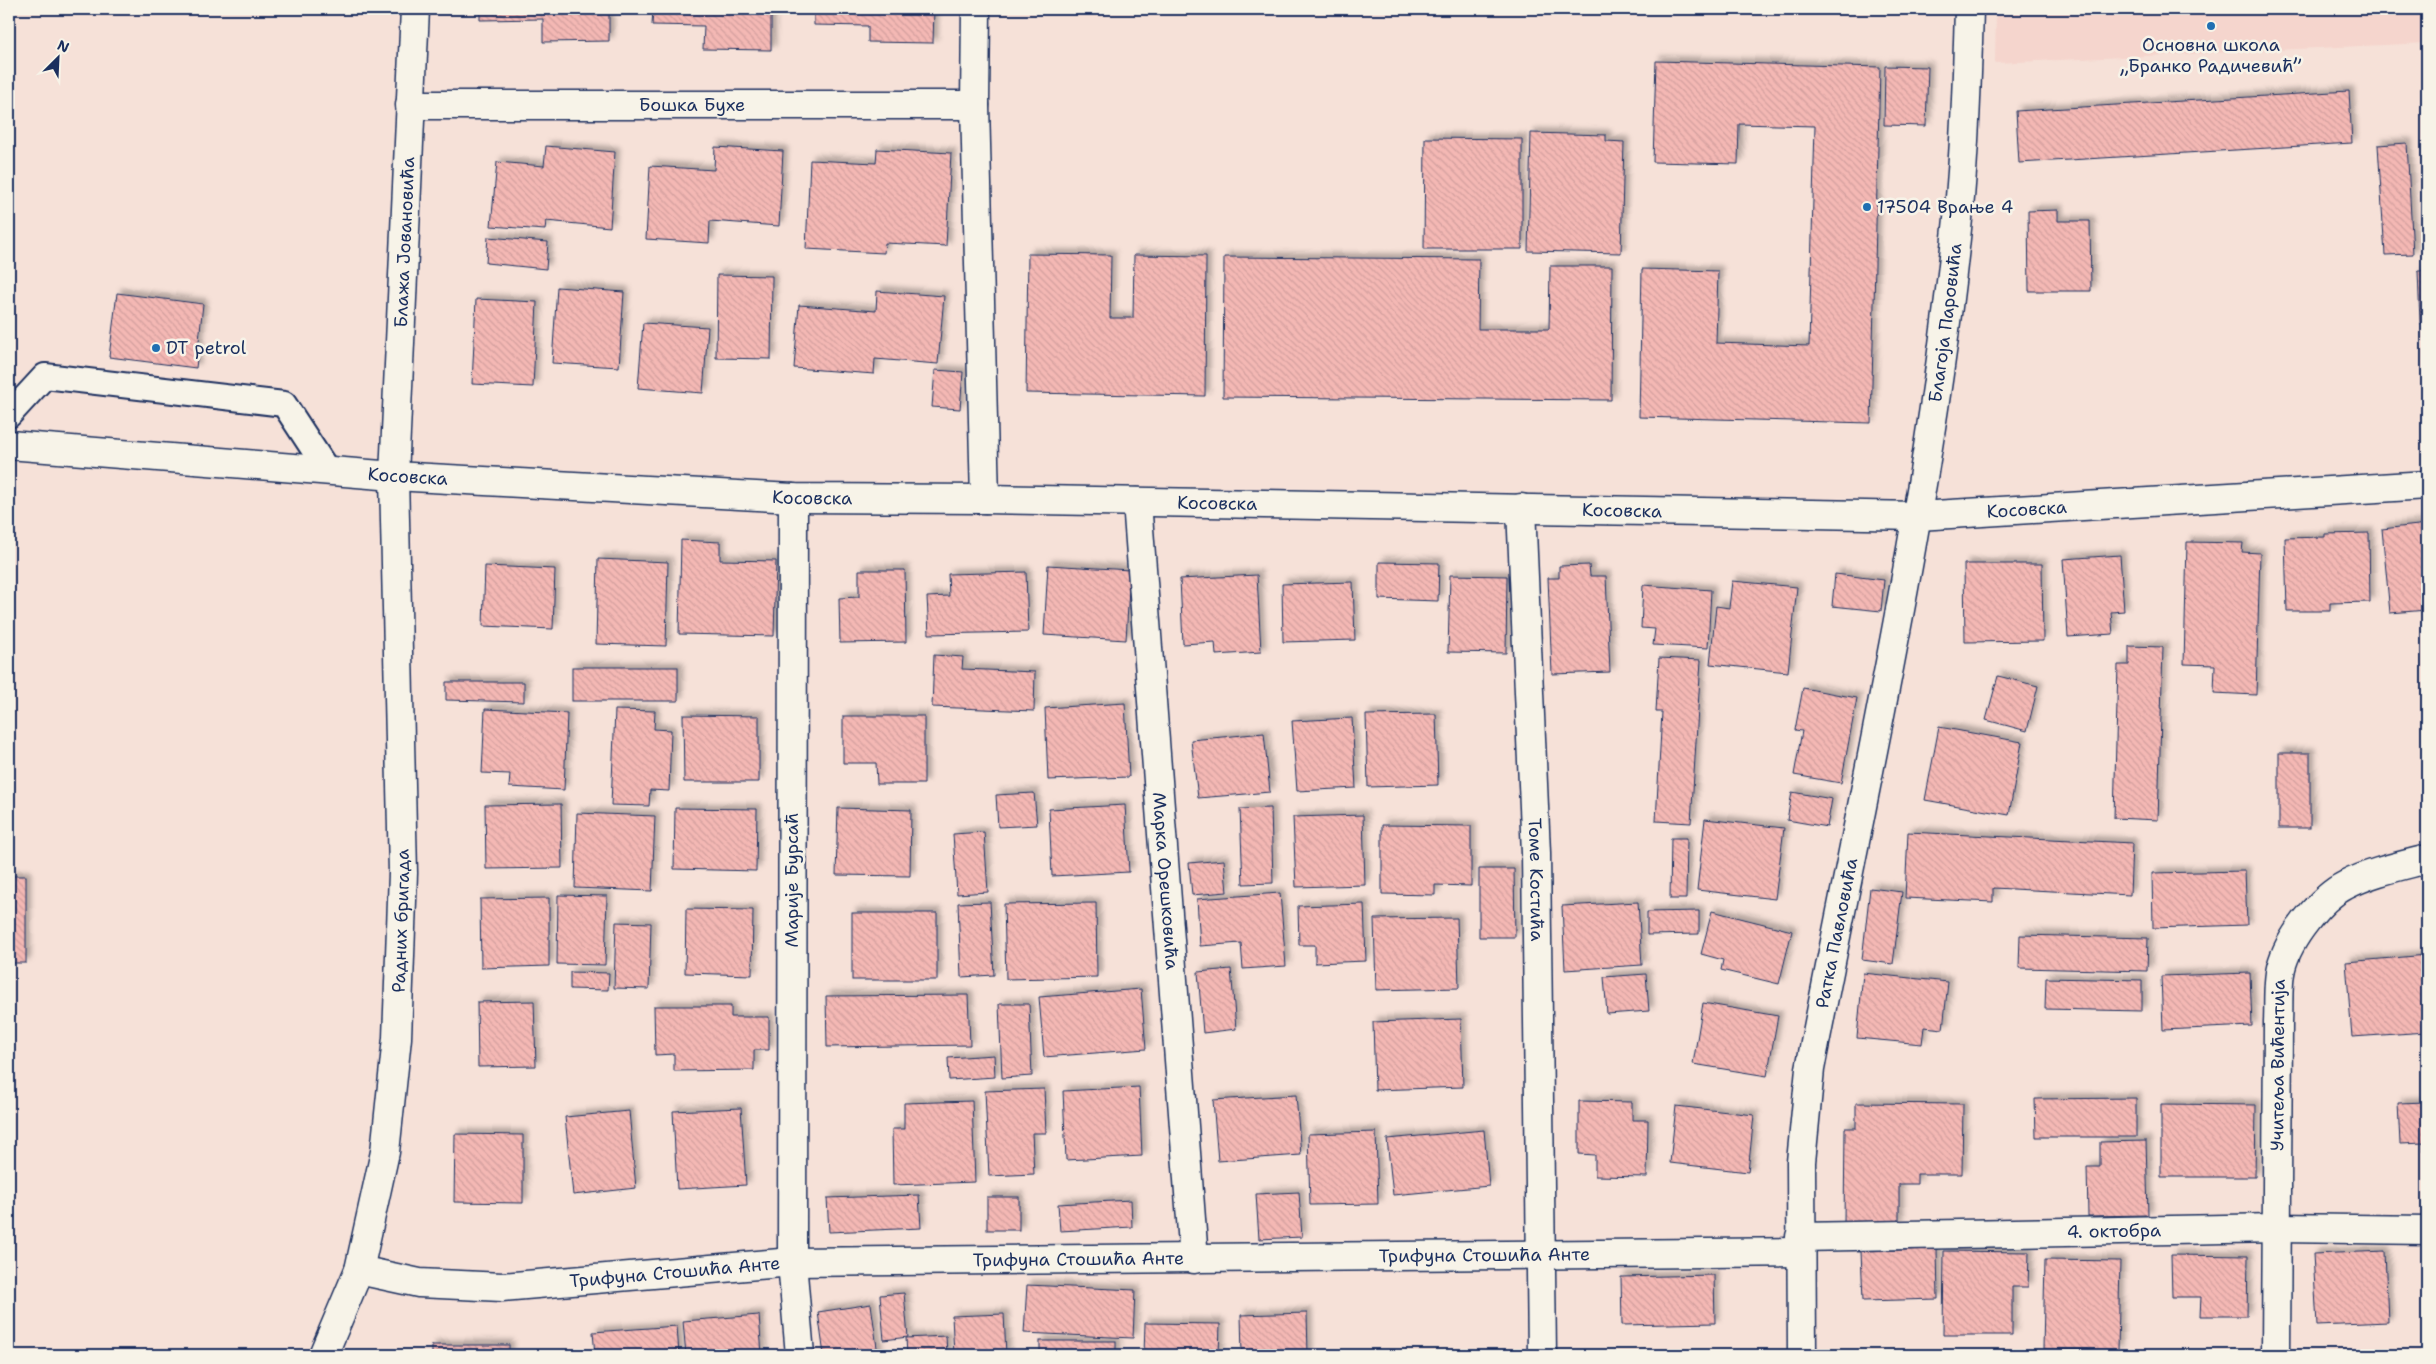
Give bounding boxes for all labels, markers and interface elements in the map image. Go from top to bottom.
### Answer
marker: Основна школа „Бранко Радичевић” [2205,20,2217,32]
north arrow [32,32,82,82]
place label: Основна школа „Бранко Радичевић” [2120,33,2302,78]
text: N [55,36,72,57]
street label: Бошка Бухе [639,93,745,117]
street label: Блажа Јовановића [389,156,420,328]
place label: 17504 Врање 4 [1877,195,2013,219]
marker: 17504 Врање 4 [1861,201,1873,213]
street label: Благоја Паровића [1923,242,1967,404]
place label: DT petrol [166,336,247,360]
marker: DT petrol [150,342,162,354]
street label: Косовска [367,462,448,491]
street label: Косовска [771,485,852,510]
street label: Косовска [1177,491,1257,516]
street label: Косовска [1986,495,2068,524]
street label: Косовска [1582,498,1662,523]
street label: Марка Орешковића [1147,791,1184,971]
street label: Марије Бурсаћ [780,813,804,947]
street label: Томе Костића [1522,817,1549,942]
street label: Радних бригада [387,849,415,993]
street label: Ратка Павловића [1810,856,1863,1010]
street label: Учитеља Вићентија [2265,978,2291,1151]
street label: 4. октобра [2067,1218,2161,1244]
street label: Трифуна Стошића Анте [1379,1242,1590,1268]
street label: Трифуна Стошића Анте [973,1246,1184,1272]
street label: Трифуна Стошића Анте [569,1251,781,1293]

